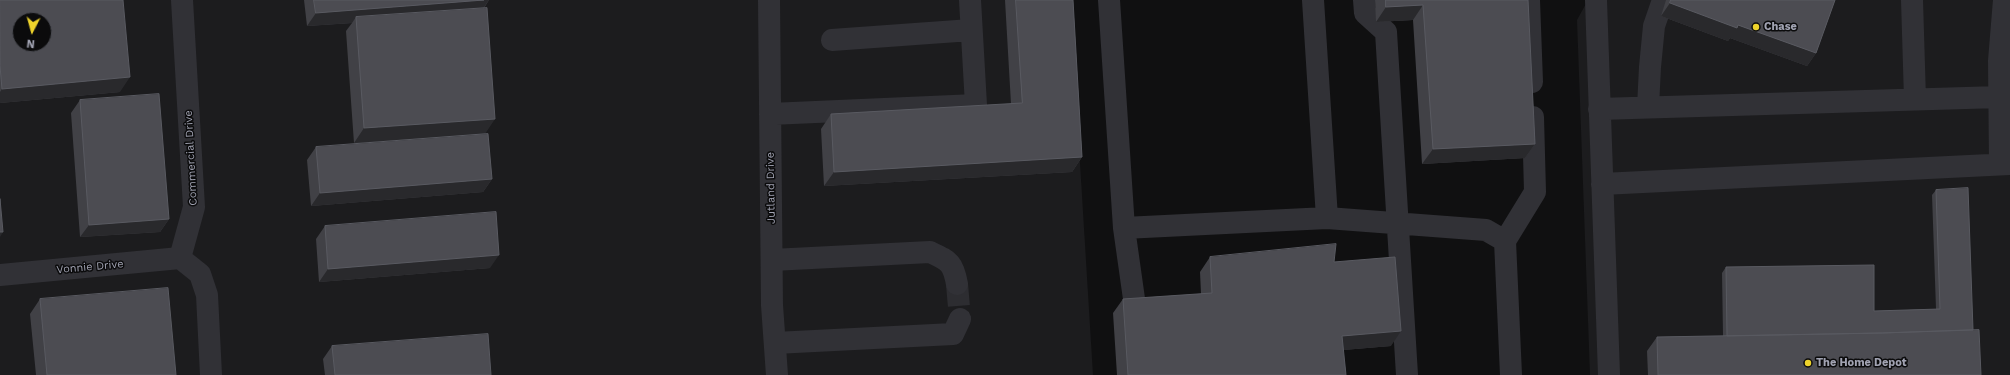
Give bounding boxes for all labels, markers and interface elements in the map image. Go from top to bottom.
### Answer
north arrow [12,12,52,52]
place label: Chase [1764,20,1797,34]
marker: Chase [1751,22,1761,32]
text: N [26,37,36,50]
street label: Commercial Drive [182,110,200,206]
street label: Jutland Drive [764,152,778,224]
street label: Vonnie Drive [56,257,124,277]
place label: The Home Depot [1816,356,1907,370]
marker: The Home Depot [1803,358,1813,368]

